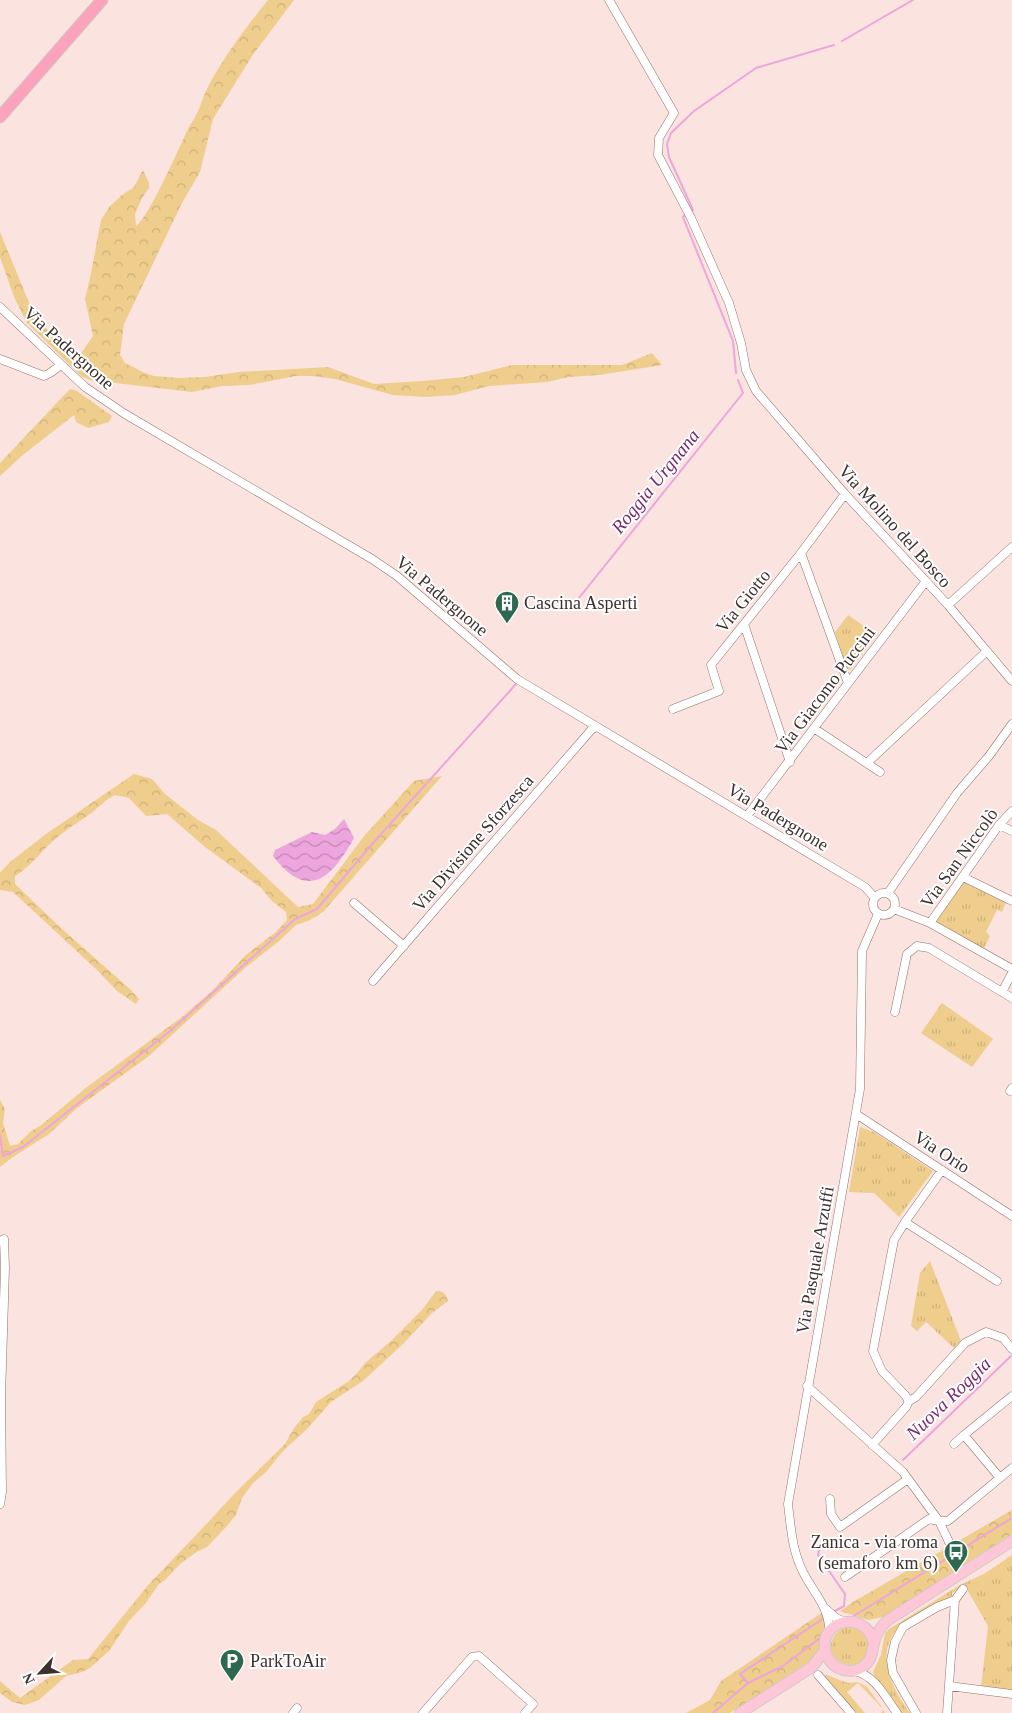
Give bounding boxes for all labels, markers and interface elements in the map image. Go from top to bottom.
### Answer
street label: Via Padergnone [20,302,118,394]
water label: Roggia Urgnana [606,425,704,538]
street label: Via Molino del Bosco [835,460,955,592]
street label: Via Padergnone [392,552,492,640]
street label: Via Giotto [711,565,775,637]
building icon: Cascina Asperti [494,590,520,624]
place label: Cascina Asperti [524,593,637,613]
street label: Via Giacomo Puccini [771,623,879,757]
street label: Via Divisione Sforzesca [408,771,538,915]
street label: Via Padergnone [724,779,832,855]
street label: Via San Niccolò [916,804,1002,912]
street label: Via Orio [910,1127,974,1177]
street label: Via Pasquale Arzuffi [792,1185,838,1335]
water label: Nuova Roggia [901,1353,995,1445]
place label: Zanica - via roma (semaforo km 6) [811,1532,938,1574]
bus stop icon: Zanica - via roma (semaforo km 6) [943,1539,969,1573]
north arrow [15,1648,65,1698]
parking icon: ParkToAir [219,1648,245,1682]
place label: ParkToAir [250,1651,326,1671]
text: N [20,1671,38,1686]

